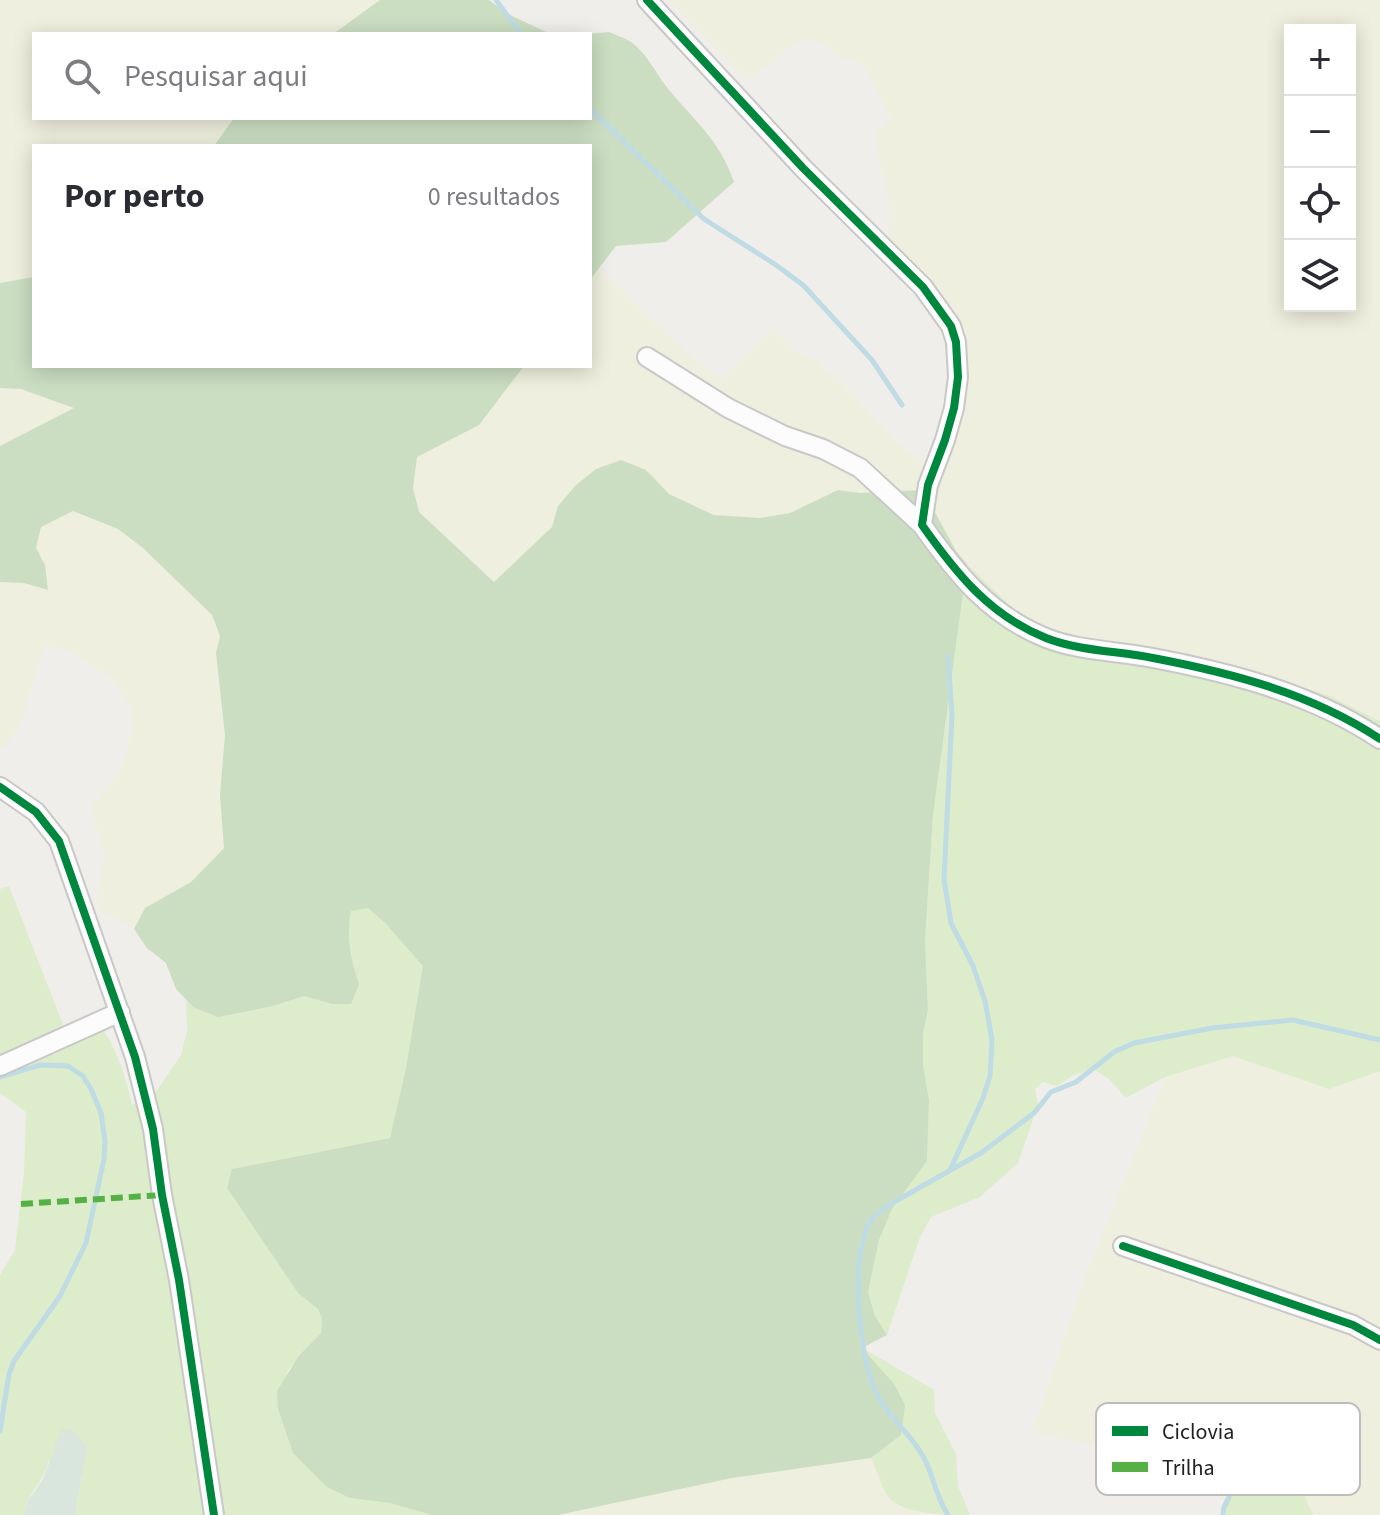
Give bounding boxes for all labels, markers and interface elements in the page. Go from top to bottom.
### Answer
map controls [1284,24,1356,312]
button: + [1284,24,1356,96]
search box [32,32,592,120]
icon: search [60,54,104,98]
text: Pesquisar aqui [124,55,308,98]
button: − [1284,96,1356,168]
button: locate [1284,168,1356,240]
text: Por perto [64,172,205,221]
text: 0 resultados [428,178,560,215]
button: layers [1284,240,1356,312]
legend [1096,1403,1360,1495]
text: Ciclovia [1162,1416,1234,1448]
text: Trilha [1162,1452,1215,1484]

